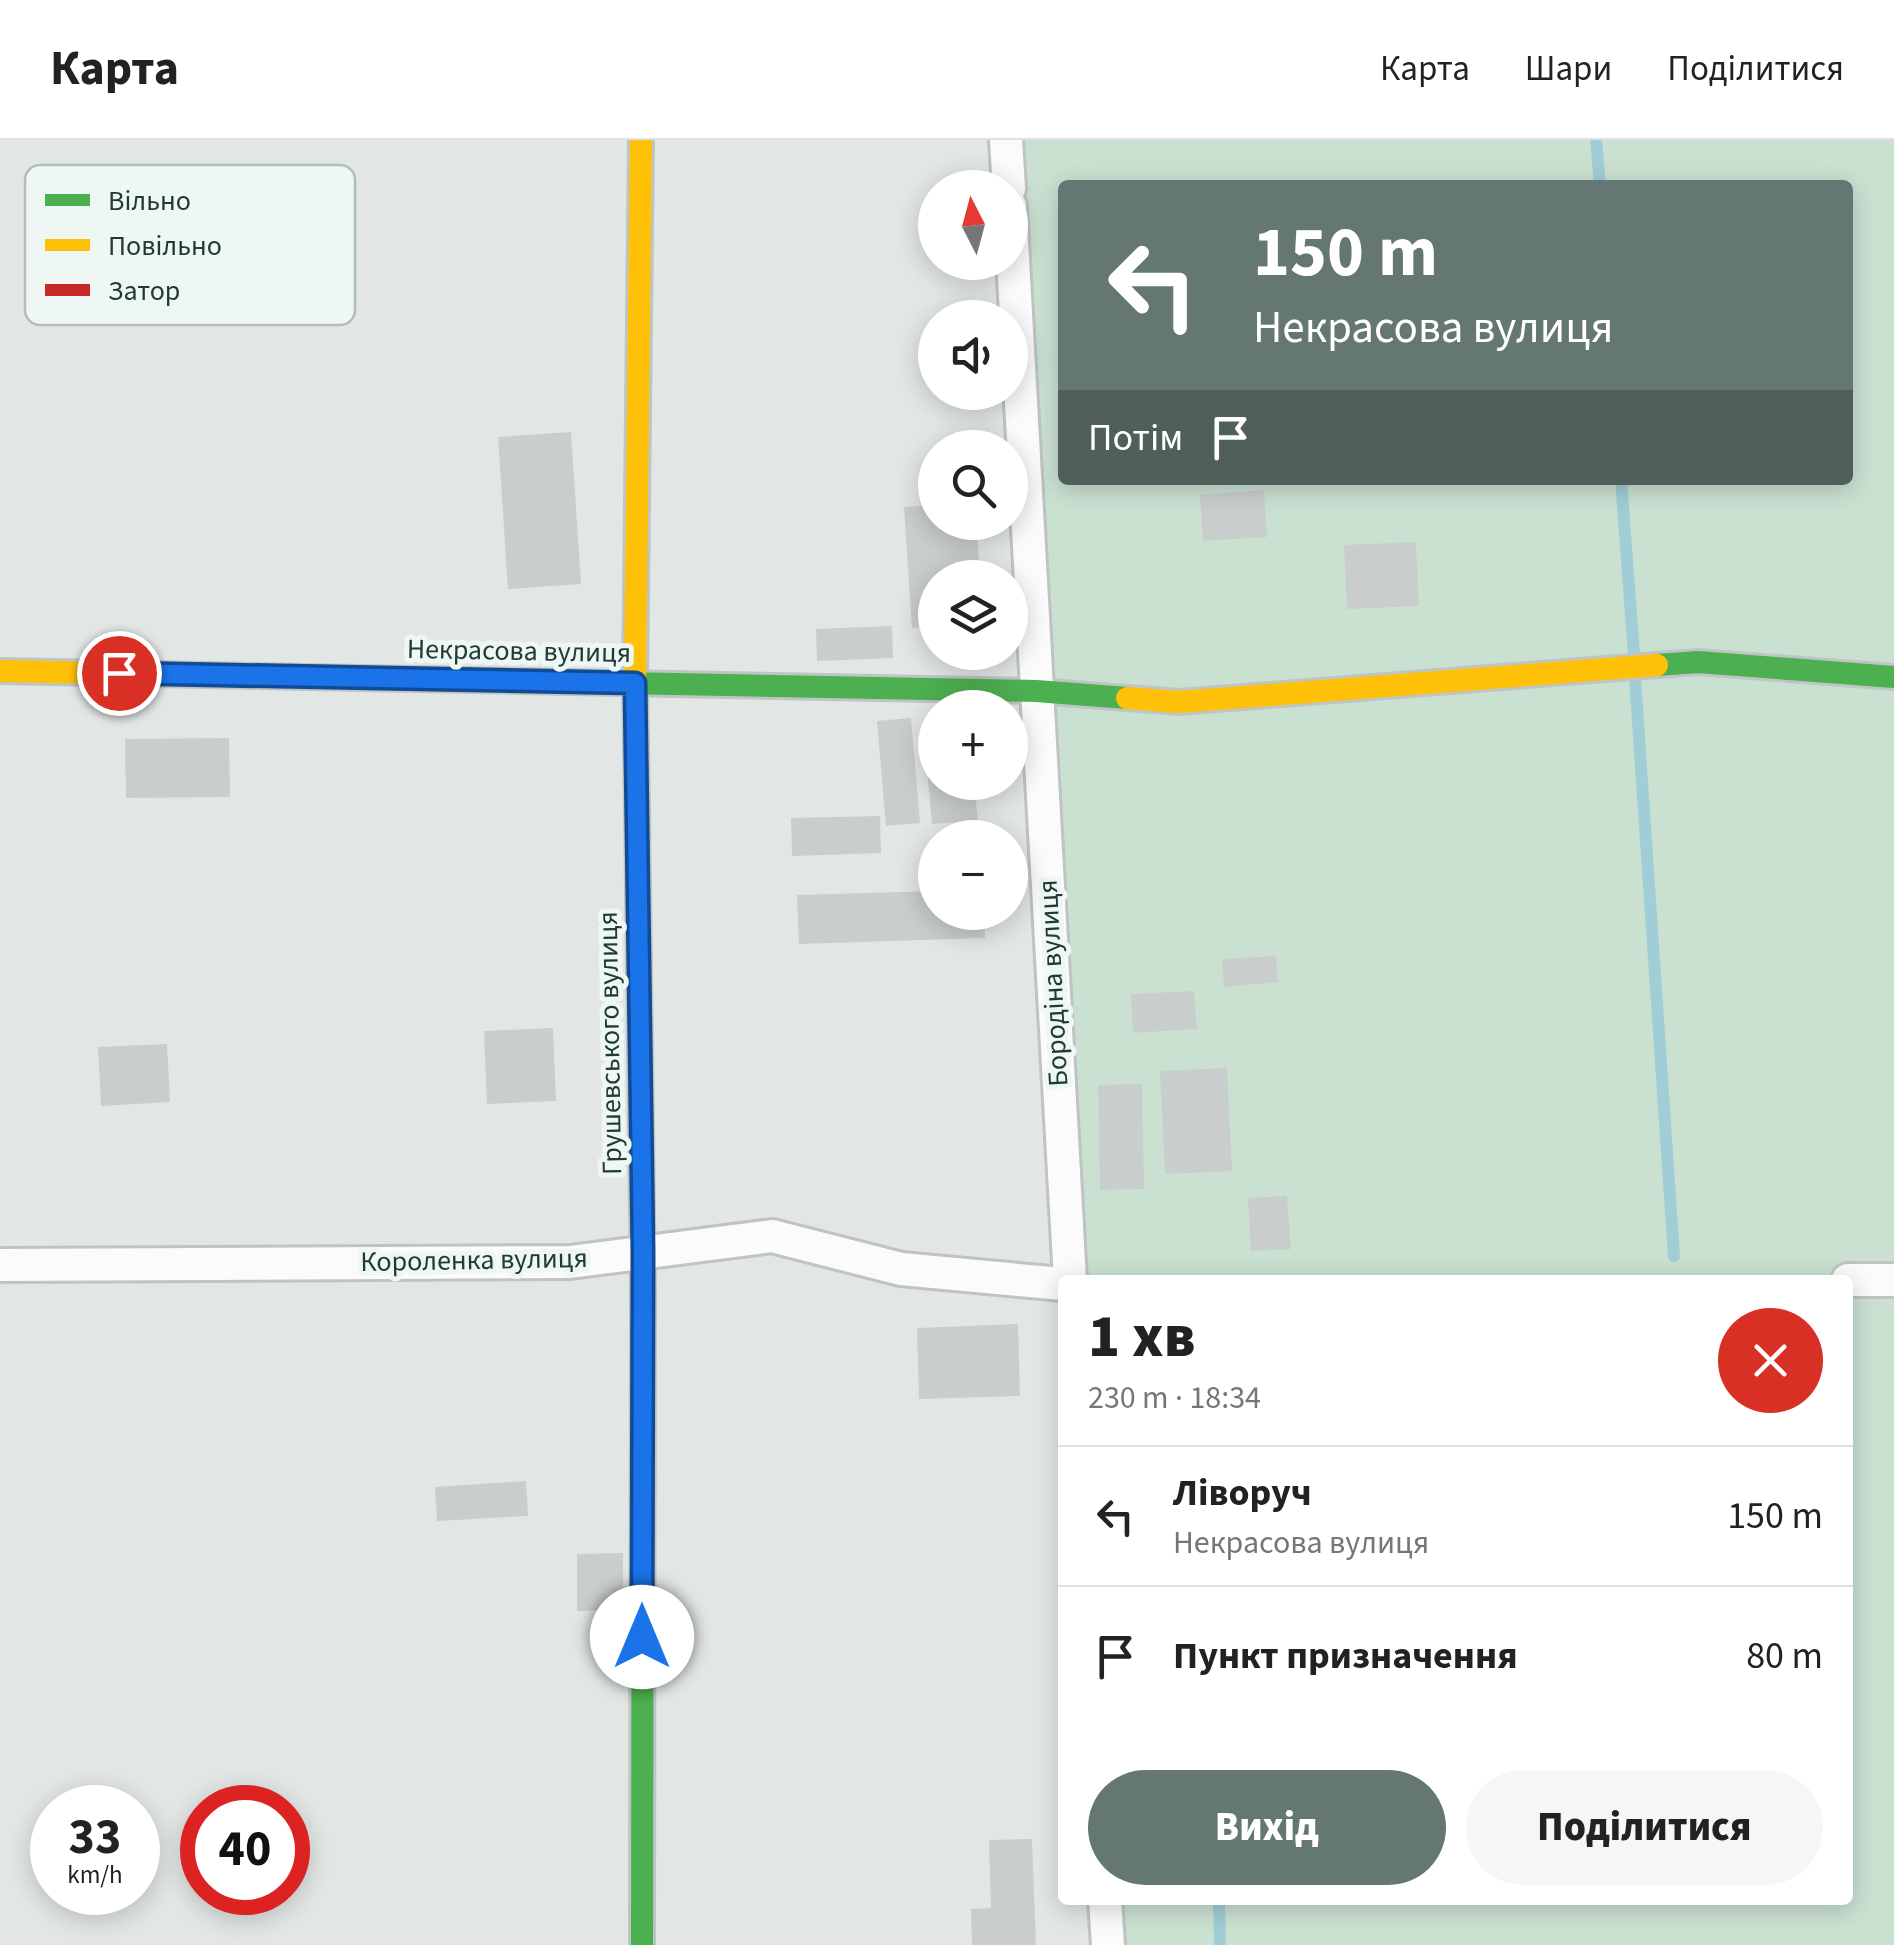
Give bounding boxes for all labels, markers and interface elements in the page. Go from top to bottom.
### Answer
text: Карта [50,35,179,103]
text: Карта [1380,44,1470,94]
text: Шари [1525,44,1612,94]
text: Поділитися [1667,44,1844,94]
legend [25,165,355,325]
north arrow [918,170,1028,280]
map controls [918,170,1028,930]
text: Вільно [108,181,191,221]
text: 150 m [1253,203,1438,303]
icon: left [1088,220,1218,350]
text: Повільно [108,226,222,266]
text: Затор [108,271,180,311]
text: Некрасова вулиця [1253,296,1613,360]
button: sound [918,300,1028,410]
icon: arrive [1203,410,1258,465]
text: Потім [1088,411,1183,465]
button: search [918,430,1028,540]
button: layers [918,560,1028,670]
street label: Некрасова вулиця [407,629,631,673]
pin [77,631,162,716]
icon: arrive [92,646,147,701]
button: + [918,690,1028,800]
button: − [918,820,1028,930]
street label: Бородіна вулиця [1028,879,1078,1087]
street label: Грушевського вулиця [588,911,632,1175]
street label: Короленка вулиця [360,1238,588,1282]
text: 1 хв [1088,1295,1196,1380]
button: close [1718,1308,1823,1413]
text: 230 m · 18:34 [1088,1375,1261,1421]
text: Ліворуч [1173,1466,1312,1520]
icon: left [1088,1489,1143,1544]
text: 150 m [1727,1489,1823,1543]
text: Некрасова вулиця [1173,1520,1429,1566]
position arrow [590,1585,694,1689]
icon: arrive [1088,1629,1143,1684]
text: Пункт призначення [1173,1629,1518,1683]
text: 80 m [1746,1629,1823,1683]
button: Вихід [1088,1770,1446,1885]
button: Поділитися [1466,1770,1823,1885]
speed limit sign: 40 [180,1785,310,1915]
text: 33 [69,1802,121,1873]
text: km/h [67,1857,123,1893]

